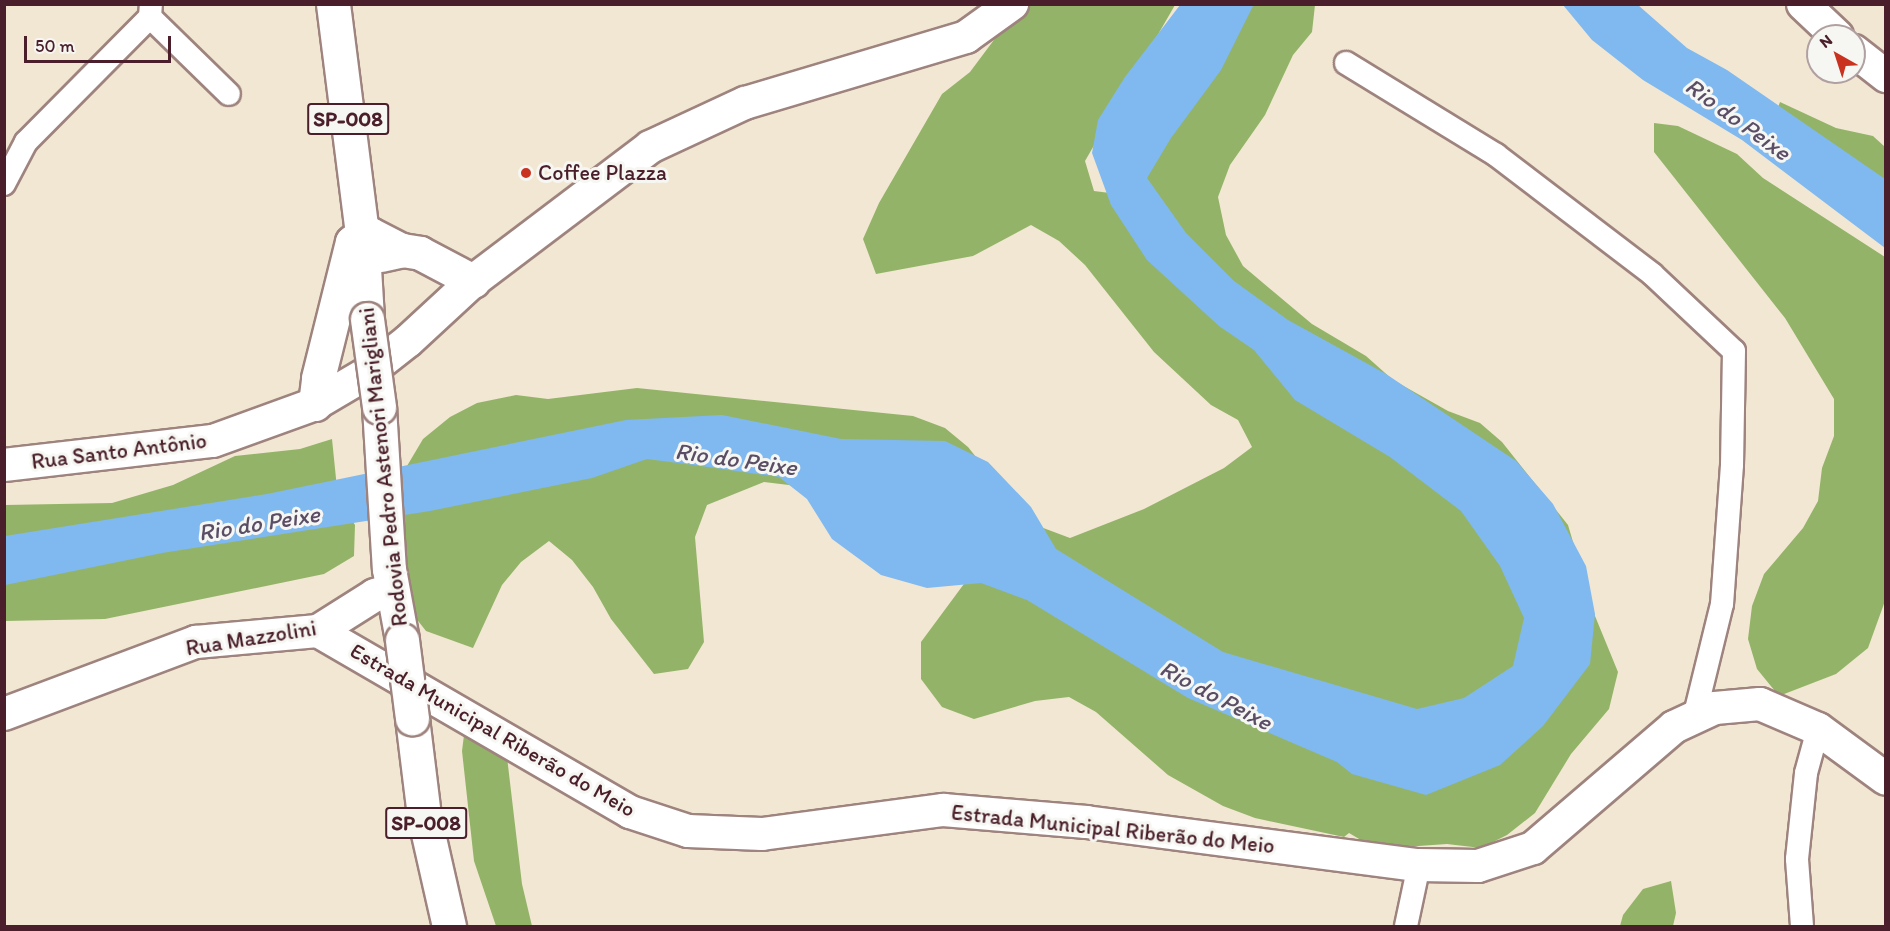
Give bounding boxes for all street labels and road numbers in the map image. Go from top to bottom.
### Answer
road number: SP-008 [306,101,390,137]
street label: Rodovia Pedro Astenori Marigliani [353,306,413,628]
street label: Rua Santo Antônio [29,427,209,475]
street label: Rua Mazzolini [184,615,318,661]
street label: Estrada Municipal Riberão do Meio [346,637,640,823]
street label: Estrada Municipal Riberão do Meio [950,799,1276,859]
road number: SP-008 [384,805,468,841]

